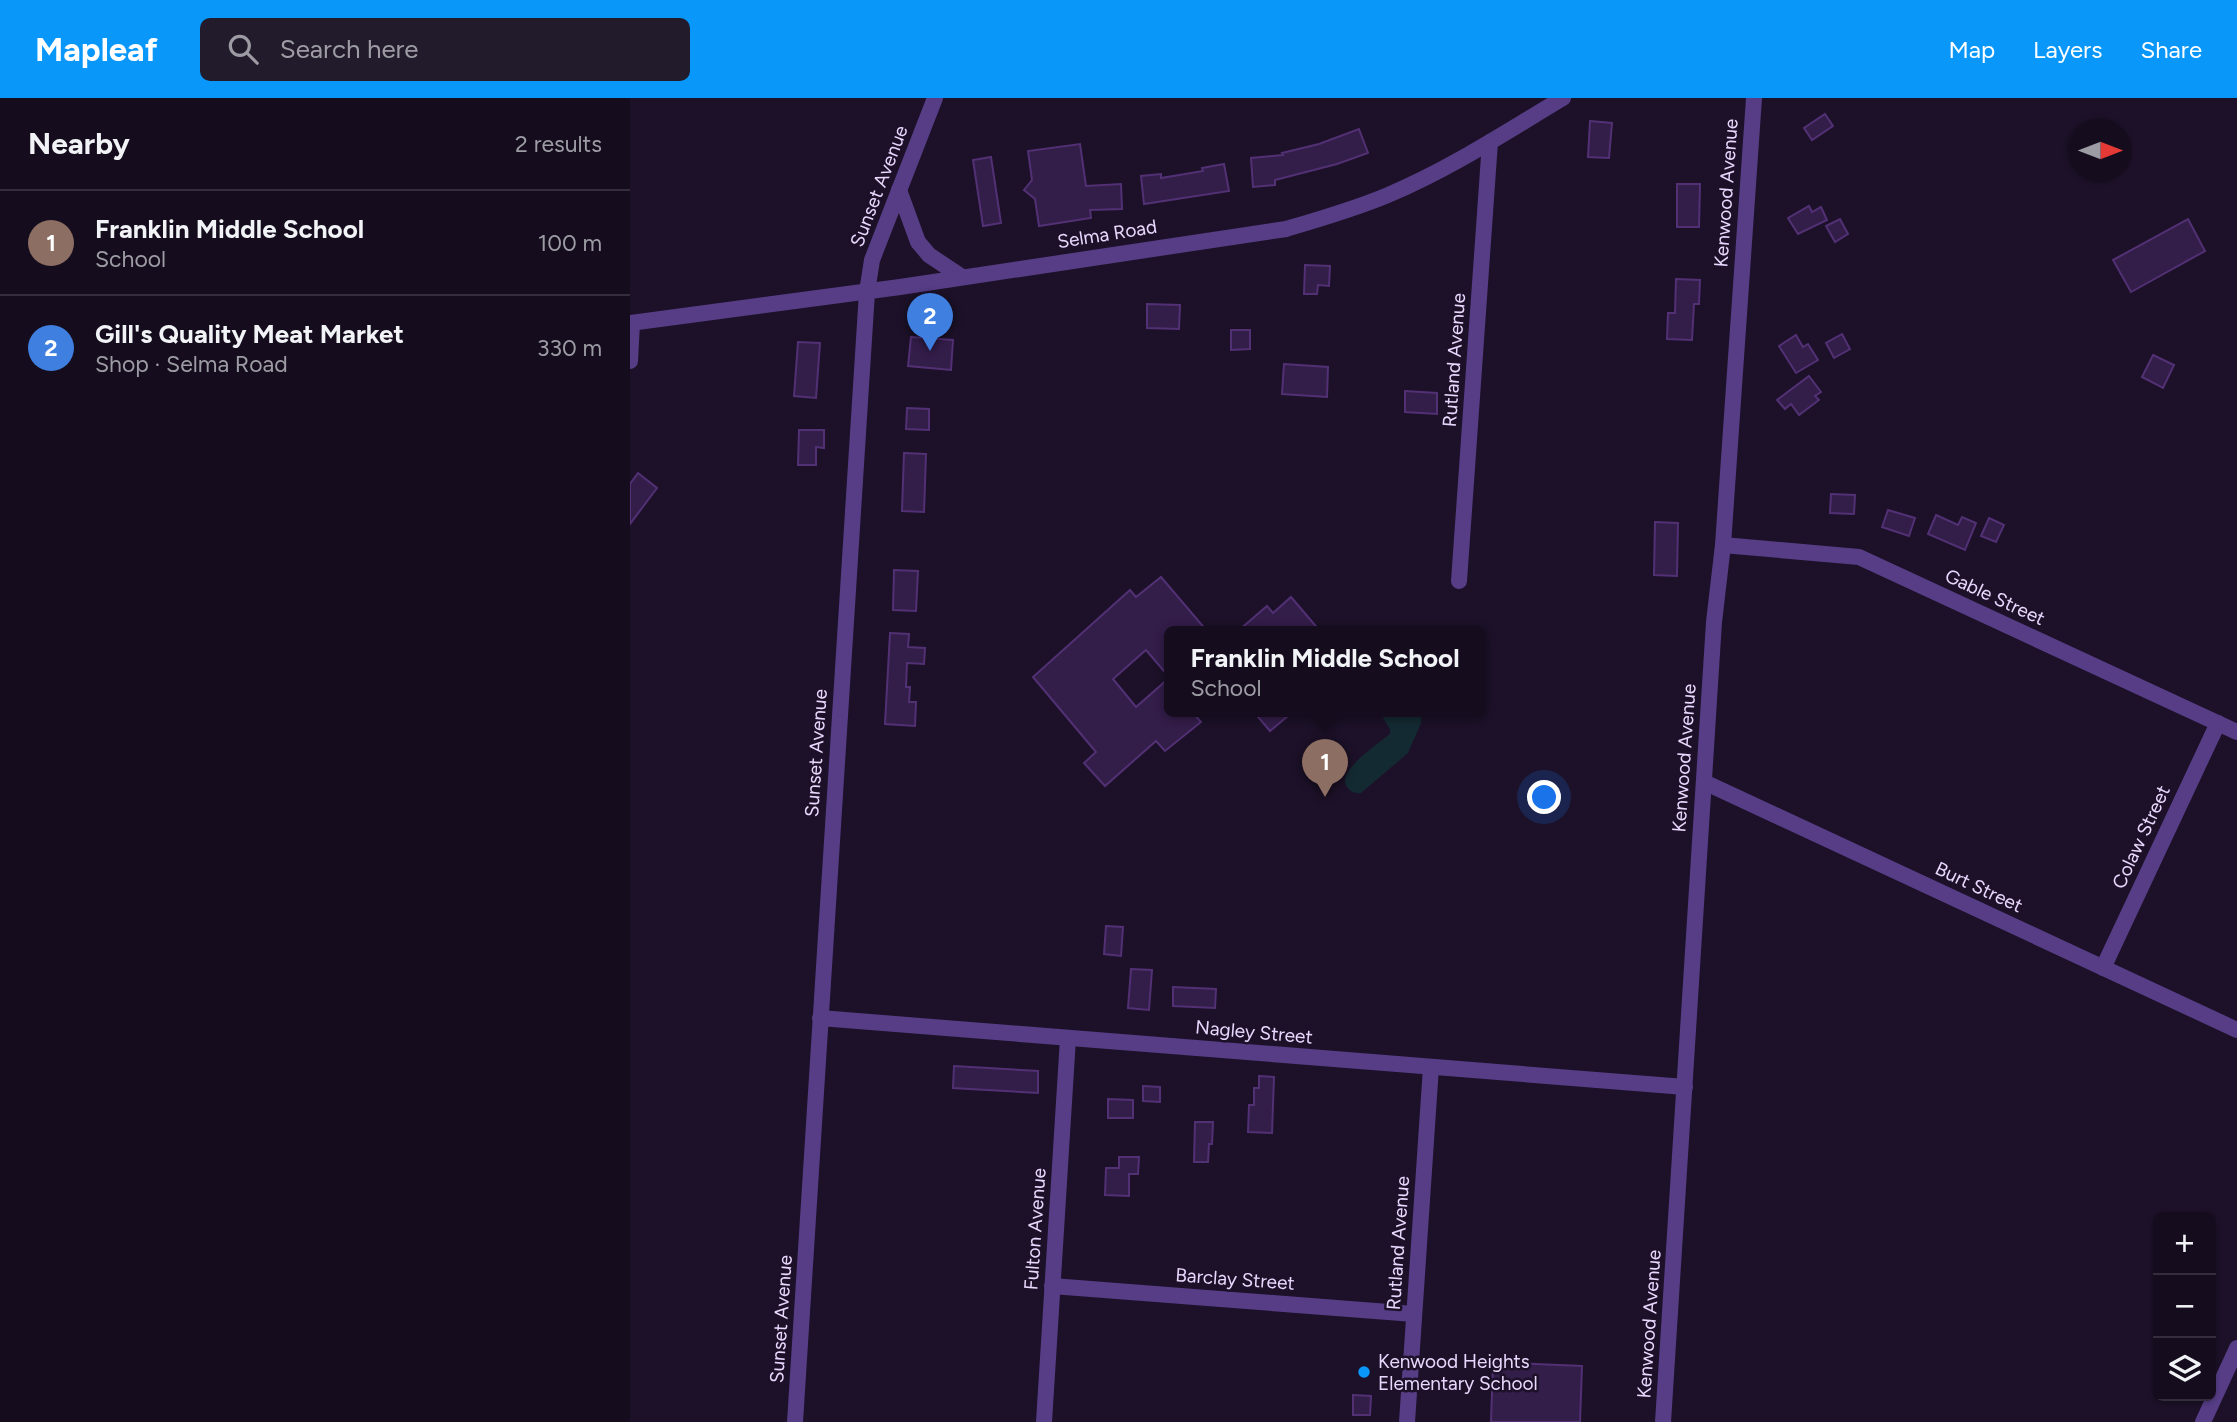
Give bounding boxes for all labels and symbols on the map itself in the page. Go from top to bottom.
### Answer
street label: Kenwood Avenue [1709,118,1743,268]
north arrow [2069,119,2132,182]
street label: Sunset Avenue [845,122,913,250]
street label: Selma Road [1056,215,1158,253]
street label: Rutland Avenue [1438,292,1470,428]
pin: 2 [907,293,953,351]
street label: Gable Street [1941,564,2049,630]
street label: Kenwood Avenue [1667,683,1701,833]
street label: Sunset Avenue [800,688,832,818]
pin: 1 [1302,739,1348,797]
your location [1527,780,1561,814]
street label: Colaw Street [2107,782,2175,892]
street label: Burt Street [1932,857,2026,917]
street label: Nagley Street [1194,1015,1314,1049]
street label: Fulton Avenue [1019,1167,1051,1291]
street label: Rutland Avenue [1382,1175,1414,1311]
street label: Kenwood Avenue [1632,1249,1666,1399]
street label: Sunset Avenue [765,1254,797,1384]
street label: Barclay Street [1175,1263,1295,1295]
place label: Kenwood Heights Elementary School [1378,1350,1538,1395]
marker: Kenwood Heights Elementary School [1356,1364,1372,1380]

